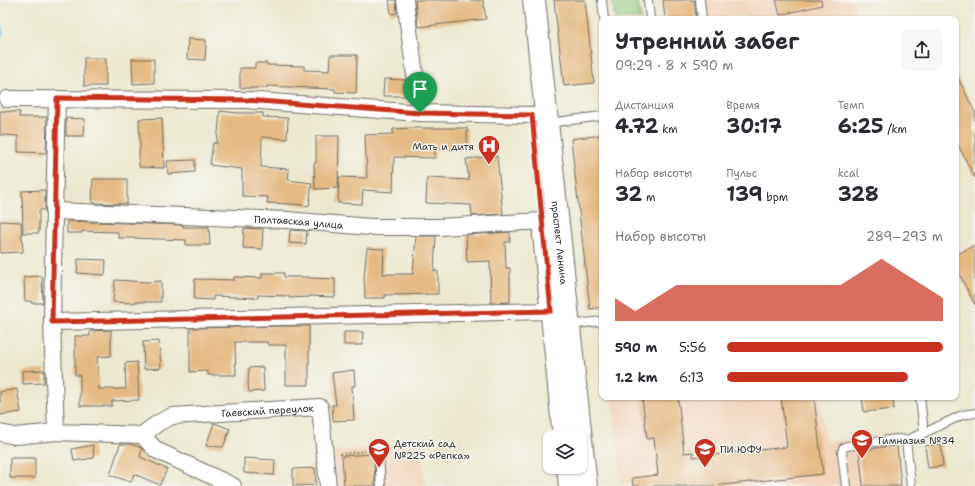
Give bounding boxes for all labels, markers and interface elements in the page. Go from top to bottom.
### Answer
text: Утренний забег [615,27,799,56]
button: share [901,29,943,71]
text: 09:29 · 8 × 590 m [615,57,734,74]
pin [403,72,437,113]
icon: arrive [409,78,431,100]
text: Дистанция [615,98,674,113]
text: Время [726,98,760,113]
text: Темп [838,98,864,113]
text: 4.72 [615,113,658,139]
text: 30:17 [726,113,782,139]
text: 6:25 [838,113,884,139]
text: km [658,122,678,137]
text: /km [884,122,907,137]
hospital icon: Мать и дитя [476,133,502,166]
place label: Мать и дитя [412,140,474,153]
text: Набор высоты [615,166,692,181]
text: Пульс [726,166,757,181]
text: kcal [838,166,859,181]
text: 32 [615,181,642,207]
text: 139 [726,181,762,207]
text: 328 [838,181,879,207]
text: m [642,190,656,205]
text: bpm [762,190,788,205]
street label: проспект Ленина [549,200,571,286]
street label: Полтавская улица [254,212,345,231]
text: Набор высоты [615,228,706,245]
text: 289–293 m [866,228,943,245]
text: 590 m [615,339,657,356]
text: 5:56 [679,339,707,356]
text: 1.2 km [615,369,658,386]
text: 6:13 [679,369,704,386]
street label: Гаевский переулок [221,401,315,419]
school or university icon: Гимназия №34 [849,427,875,460]
map controls [543,430,587,474]
button: layers [543,430,587,474]
place label: Гимназия №34 [878,434,955,447]
school or university icon: Детский сад №225 «Репка» [366,436,392,469]
school or university icon: ПИ ЮФУ [692,436,718,469]
place label: Детский сад №225 «Репка» [394,437,470,462]
place label: ПИ ЮФУ [720,443,762,456]

